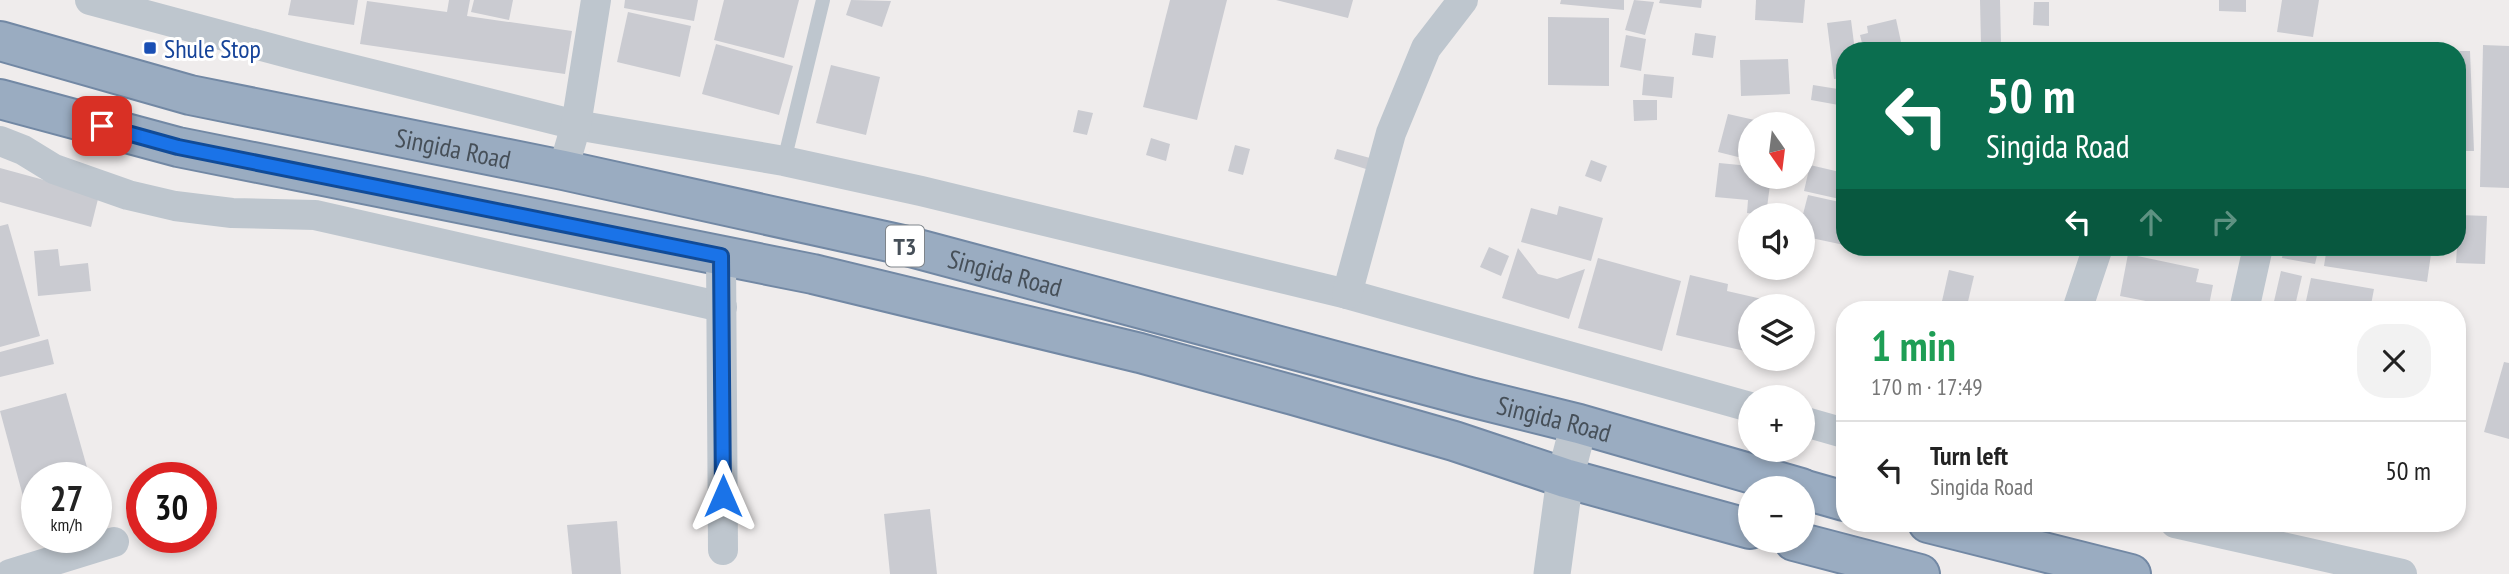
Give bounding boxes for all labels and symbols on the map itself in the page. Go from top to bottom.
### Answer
place label: Shule Stop [164,32,261,65]
marker: Shule Stop [142,40,158,56]
pin [72,96,132,156]
north arrow [1738,112,1815,189]
street label: Singida Road [393,120,514,176]
road number: T3 [886,226,924,267]
street label: Singida Road [945,241,1066,303]
street label: Singida Road [1494,388,1615,449]
position arrow [686,459,760,533]
speed limit sign: 30 [126,462,217,553]

